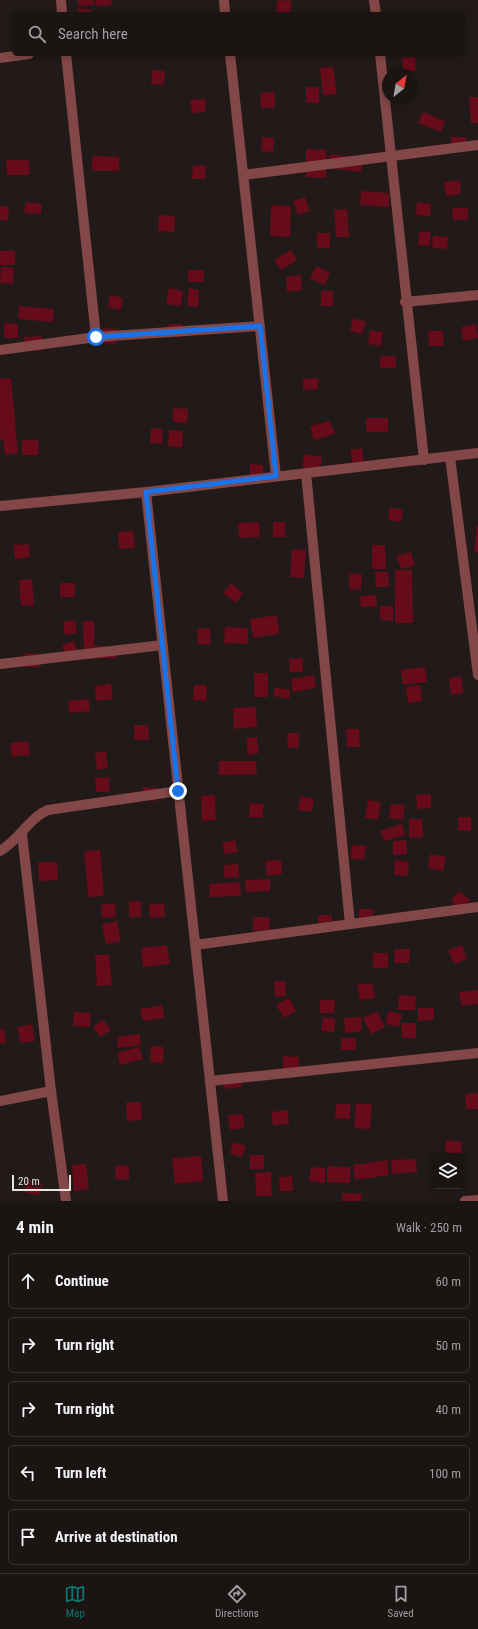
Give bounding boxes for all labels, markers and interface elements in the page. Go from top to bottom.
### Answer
search box [12,12,466,56]
icon: search [26,23,48,45]
text: Search here [58,25,128,43]
north arrow [382,68,418,104]
route start [87,328,105,346]
route end [169,782,187,800]
map controls [430,1153,466,1189]
button: layers [430,1153,466,1189]
scale bar [12,1173,71,1192]
text: 20 m [18,1175,40,1188]
text: 4 min [16,1217,54,1237]
text: Walk · 250 m [396,1220,462,1235]
icon: ahead [17,1270,39,1292]
text: Continue [55,1272,109,1290]
text: 60 m [435,1274,461,1289]
icon: right [17,1334,39,1356]
text: Turn right [55,1336,114,1354]
text: 50 m [435,1338,461,1353]
icon: right [17,1398,39,1420]
text: Turn right [55,1400,114,1418]
text: 40 m [435,1402,461,1417]
icon: left [17,1462,39,1484]
text: Turn left [55,1464,106,1482]
text: 100 m [429,1466,461,1481]
icon: arrive [17,1526,39,1548]
text: Arrive at destination [55,1528,178,1546]
tab: Map [64,1583,86,1620]
tab: Directions [215,1583,259,1620]
tab: Saved [388,1583,414,1620]

